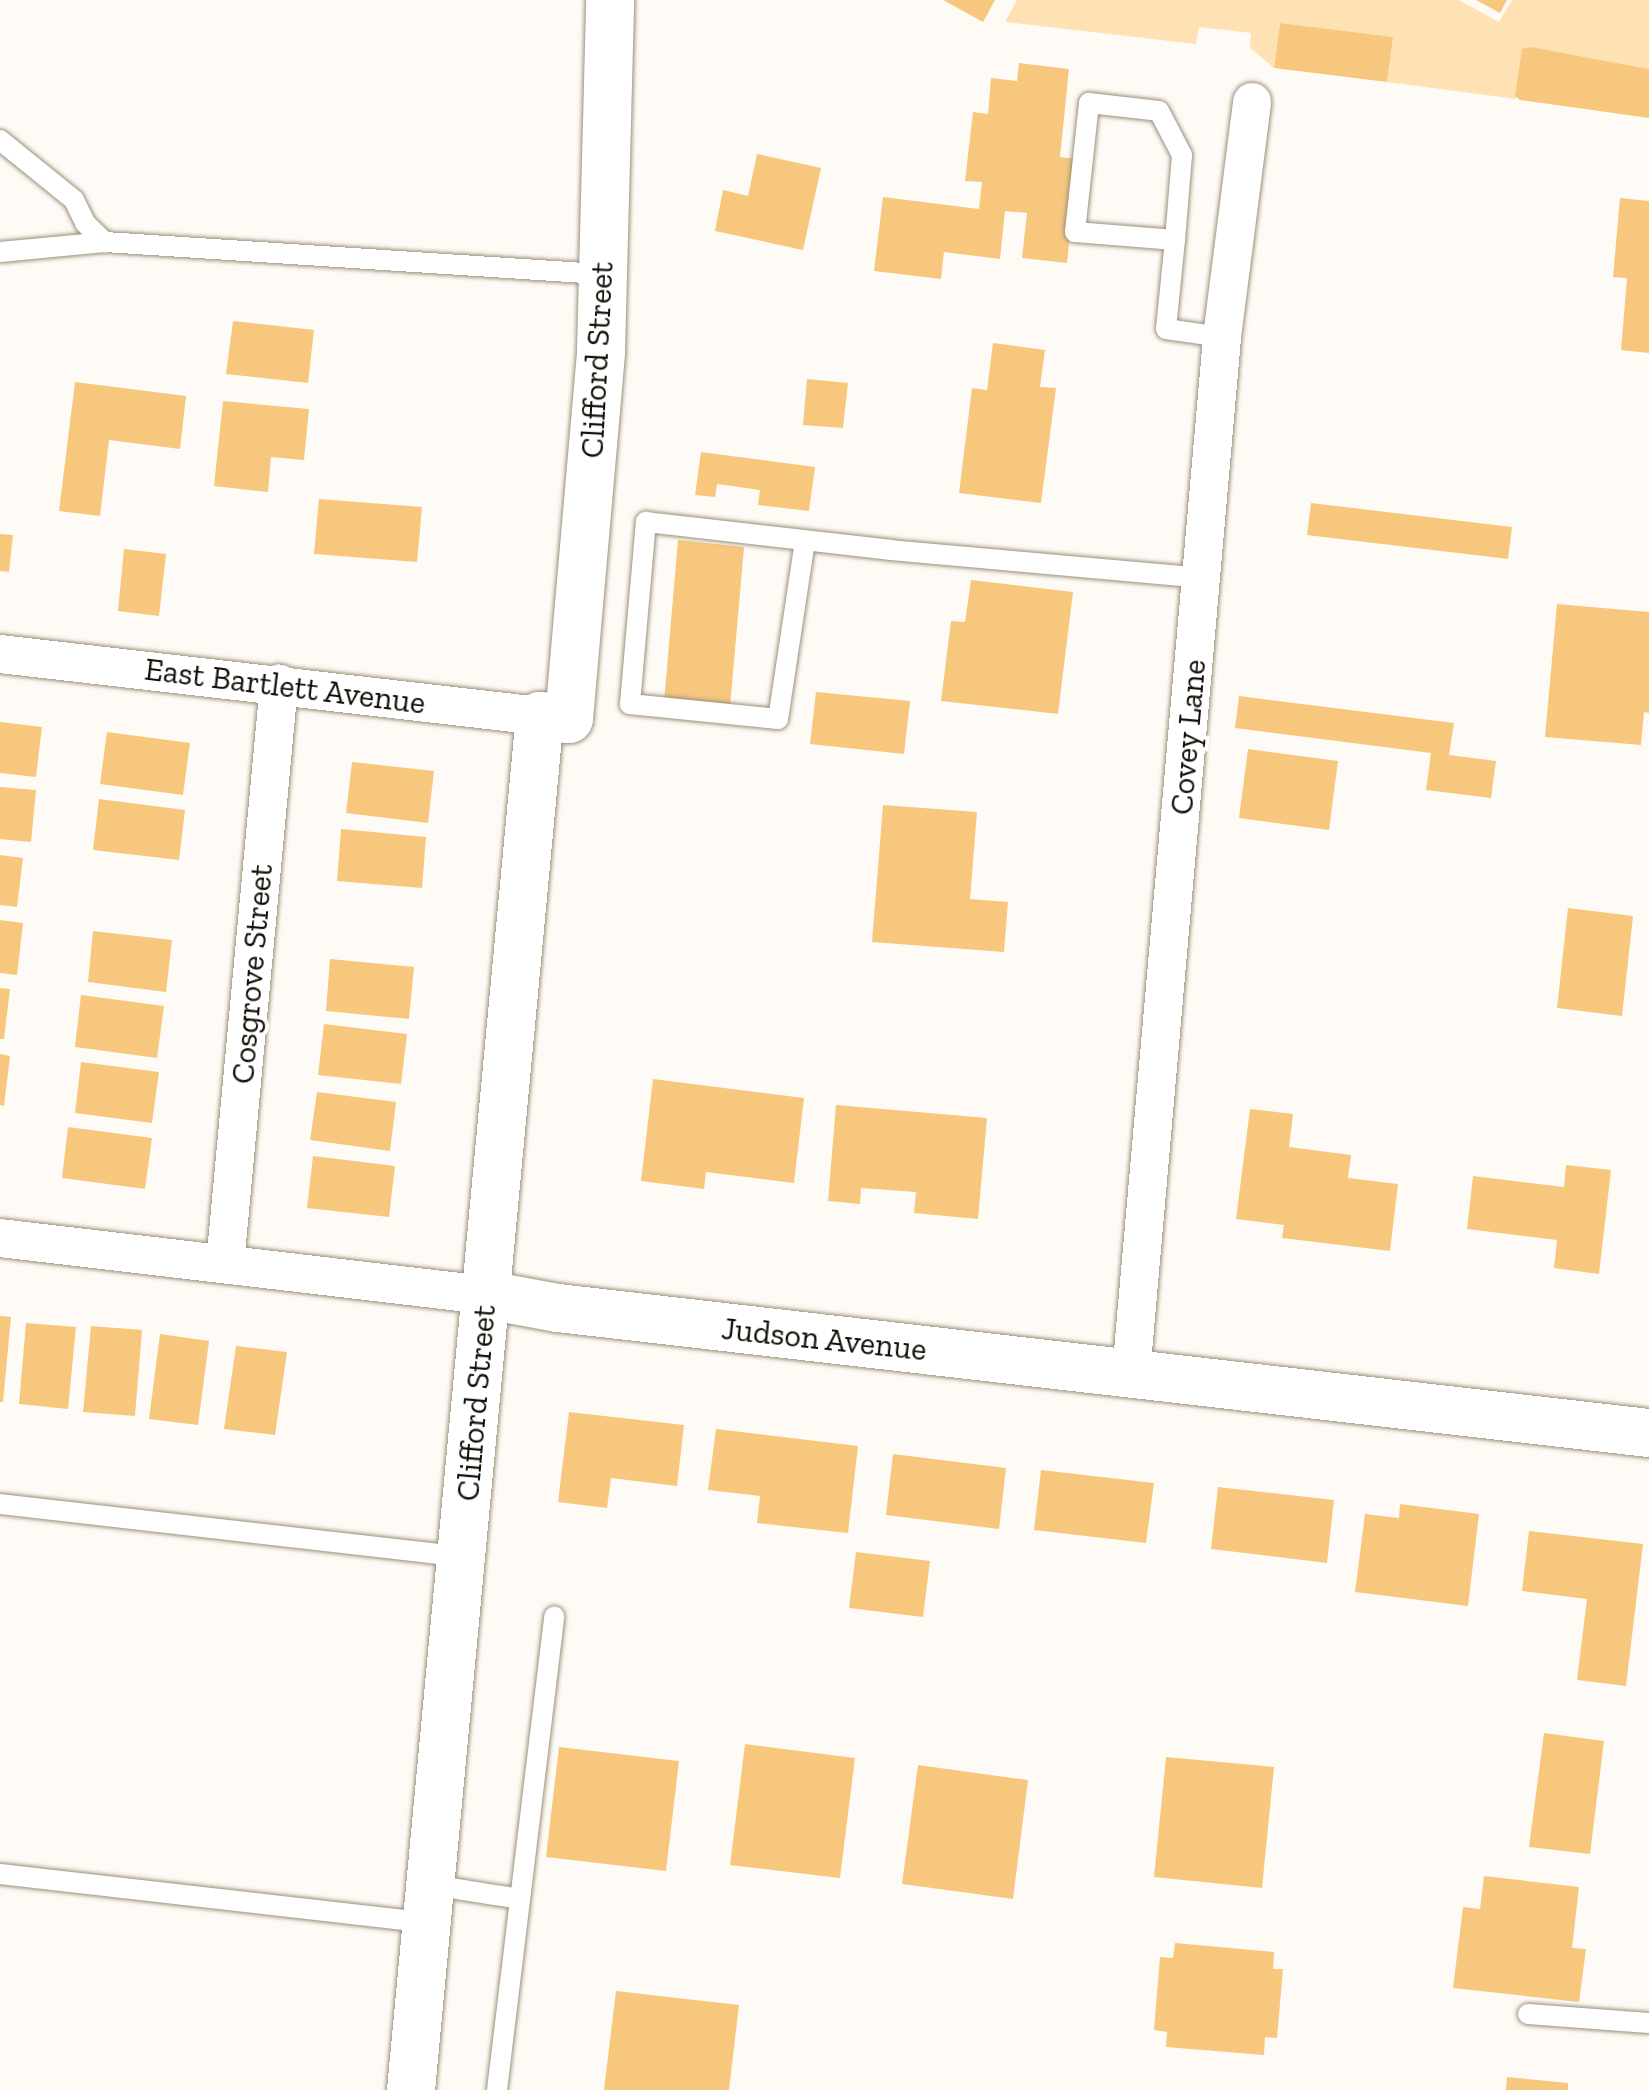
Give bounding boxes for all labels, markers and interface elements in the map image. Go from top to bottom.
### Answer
street label: Clifford Street [573,261,621,459]
street label: East Bartlett Avenue [142,650,428,722]
street label: Covey Lane [1162,657,1214,817]
street label: Cosgrove Street [223,863,281,1085]
street label: Clifford Street [448,1303,504,1503]
street label: Judson Avenue [719,1309,929,1369]

